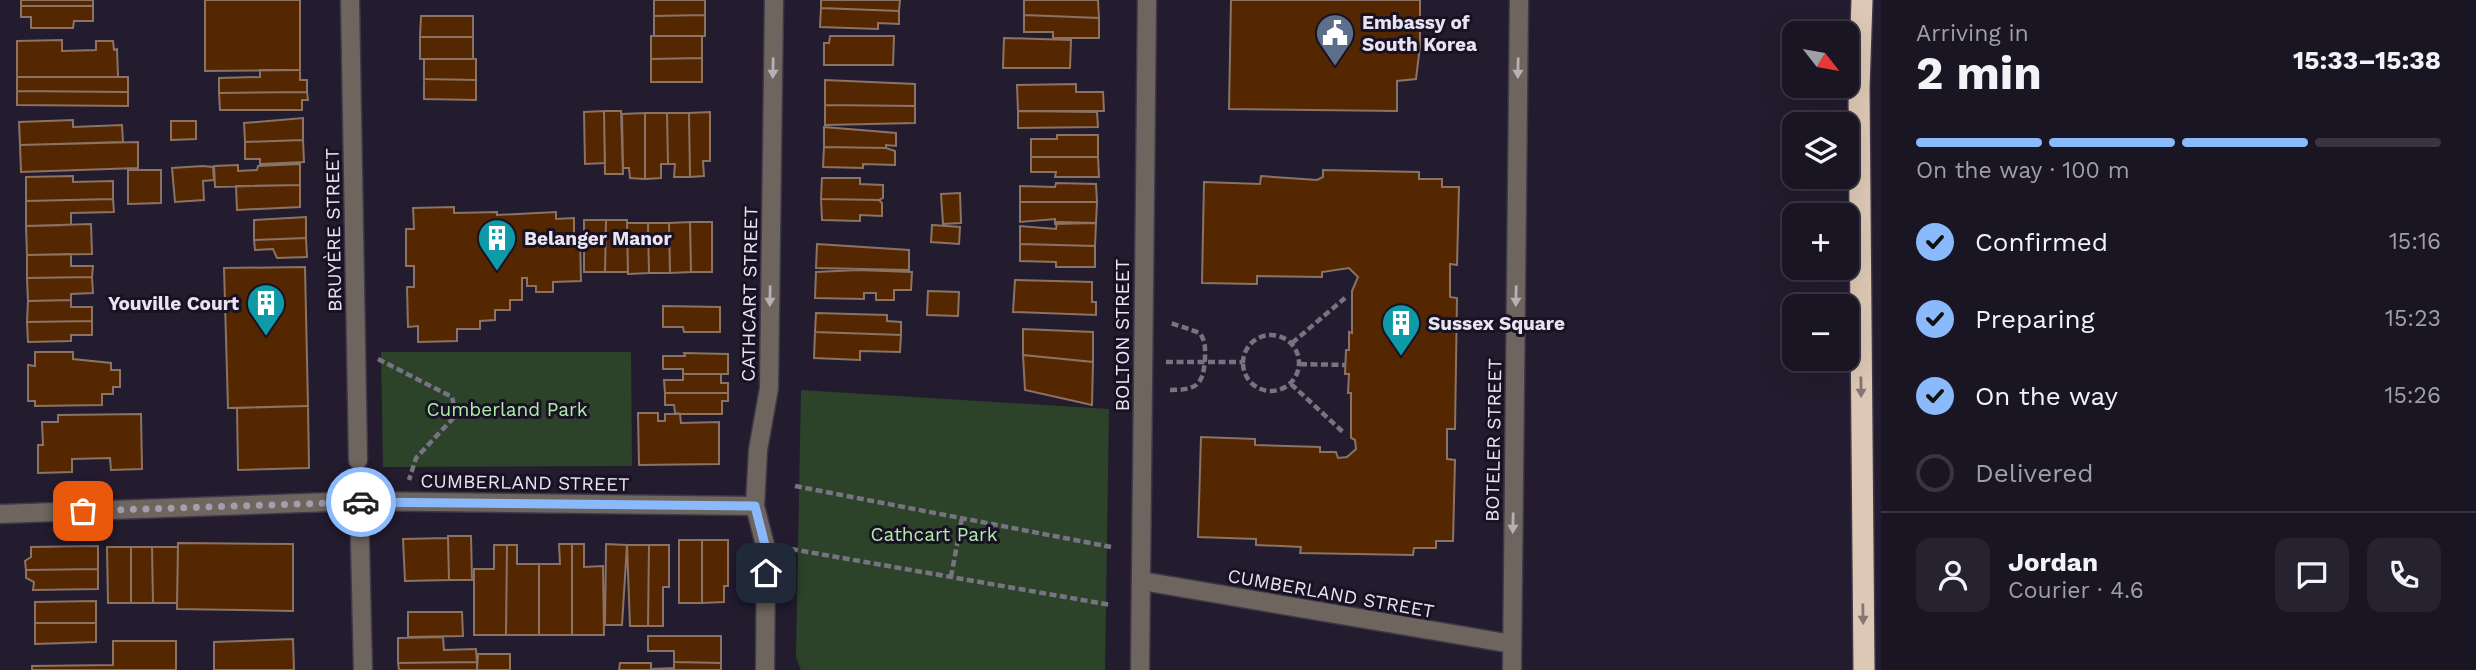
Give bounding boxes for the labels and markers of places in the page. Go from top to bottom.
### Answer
place label: Embassy of South Korea [1362,11,1477,56]
public building icon: Embassy of South Korea [1314,12,1356,67]
building icon: Belanger Manor [476,217,518,272]
place label: Belanger Manor [524,227,673,250]
building icon: Youville Court [245,282,287,337]
place label: Youville Court [108,292,240,315]
building icon: Sussex Square [1380,302,1422,357]
place label: Sussex Square [1428,312,1565,335]
pin [53,481,113,541]
pin [736,543,796,603]

